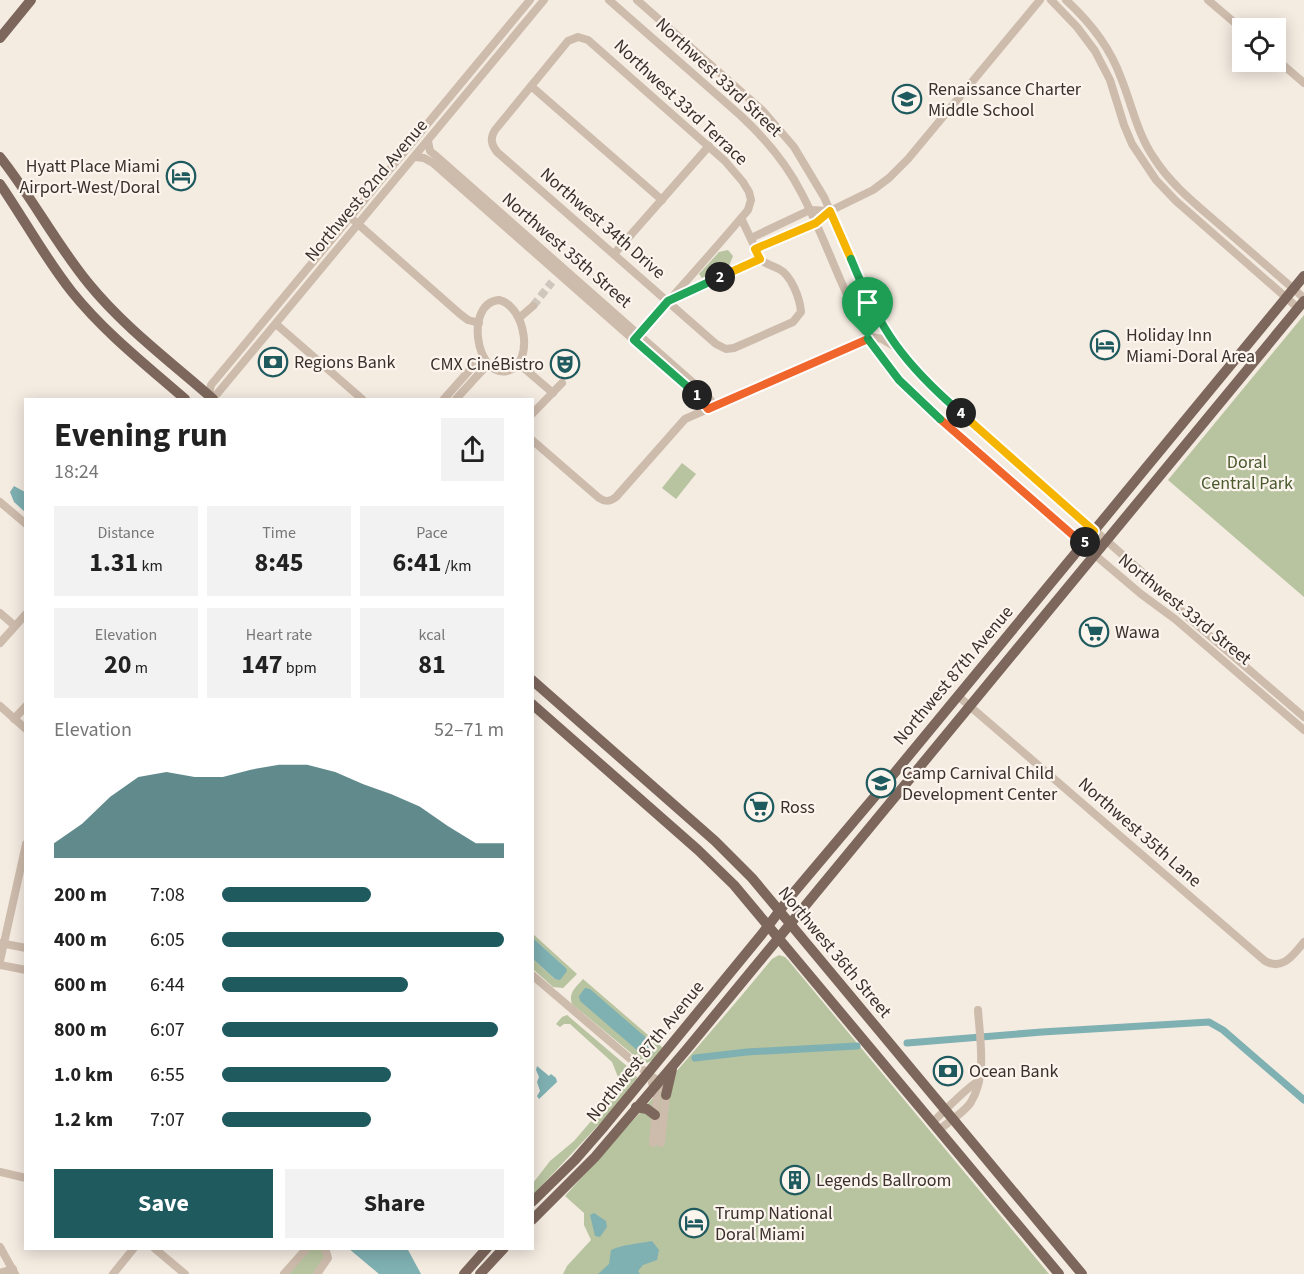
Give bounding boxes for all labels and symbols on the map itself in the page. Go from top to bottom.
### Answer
street label: Northwest 33rd Street [650,12,787,143]
street label: Northwest 33rd Terrace [608,34,753,171]
place label: Renaissance Charter Middle School [928,77,1082,123]
school or university icon: Renaissance Charter Middle School [891,83,923,115]
street label: Northwest 82nd Avenue [299,114,434,267]
place label: Hyatt Place Miami Airport-West/Doral [19,154,160,200]
hotel icon: Hyatt Place Miami Airport-West/Doral [165,160,197,192]
street label: Northwest 34th Drive [535,162,671,285]
street label: Northwest 35th Street [496,187,637,314]
pin: 2 [705,262,735,292]
pin [842,277,893,339]
place label: Holiday Inn Miami-Doral Area [1126,323,1255,369]
hotel icon: Holiday Inn Miami-Doral Area [1089,329,1121,361]
bank icon: Regions Bank [257,346,289,378]
theatre icon: CMX CinéBistro [549,348,581,380]
place label: Regions Bank [294,350,396,375]
place label: CMX CinéBistro [430,352,544,377]
pin: 1 [682,380,712,410]
pin: 4 [946,398,976,428]
park label: Doral Central Park [1201,450,1293,496]
pin: 5 [1070,527,1100,557]
street label: Northwest 33rd Street [1113,548,1257,671]
street label: Northwest 87th Avenue [888,600,1019,750]
supermarket icon: Wawa [1078,616,1110,648]
place label: Wawa [1115,620,1160,645]
place label: Camp Carnival Child Development Center [902,761,1058,807]
school or university icon: Camp Carnival Child Development Center [865,767,897,799]
street label: Northwest 35th Lane [1073,772,1207,893]
supermarket icon: Ross [743,791,775,823]
place label: Ross [780,795,815,820]
street label: Northwest 36th Street [772,881,897,1023]
street label: Northwest 87th Avenue [581,975,710,1127]
bank icon: Ocean Bank [932,1055,964,1087]
place label: Ocean Bank [969,1059,1058,1084]
building icon: Legends Ballroom [779,1164,811,1196]
place label: Legends Ballroom [816,1168,951,1193]
place label: Trump National Doral Miami [715,1201,833,1247]
hotel icon: Trump National Doral Miami [678,1207,710,1239]

